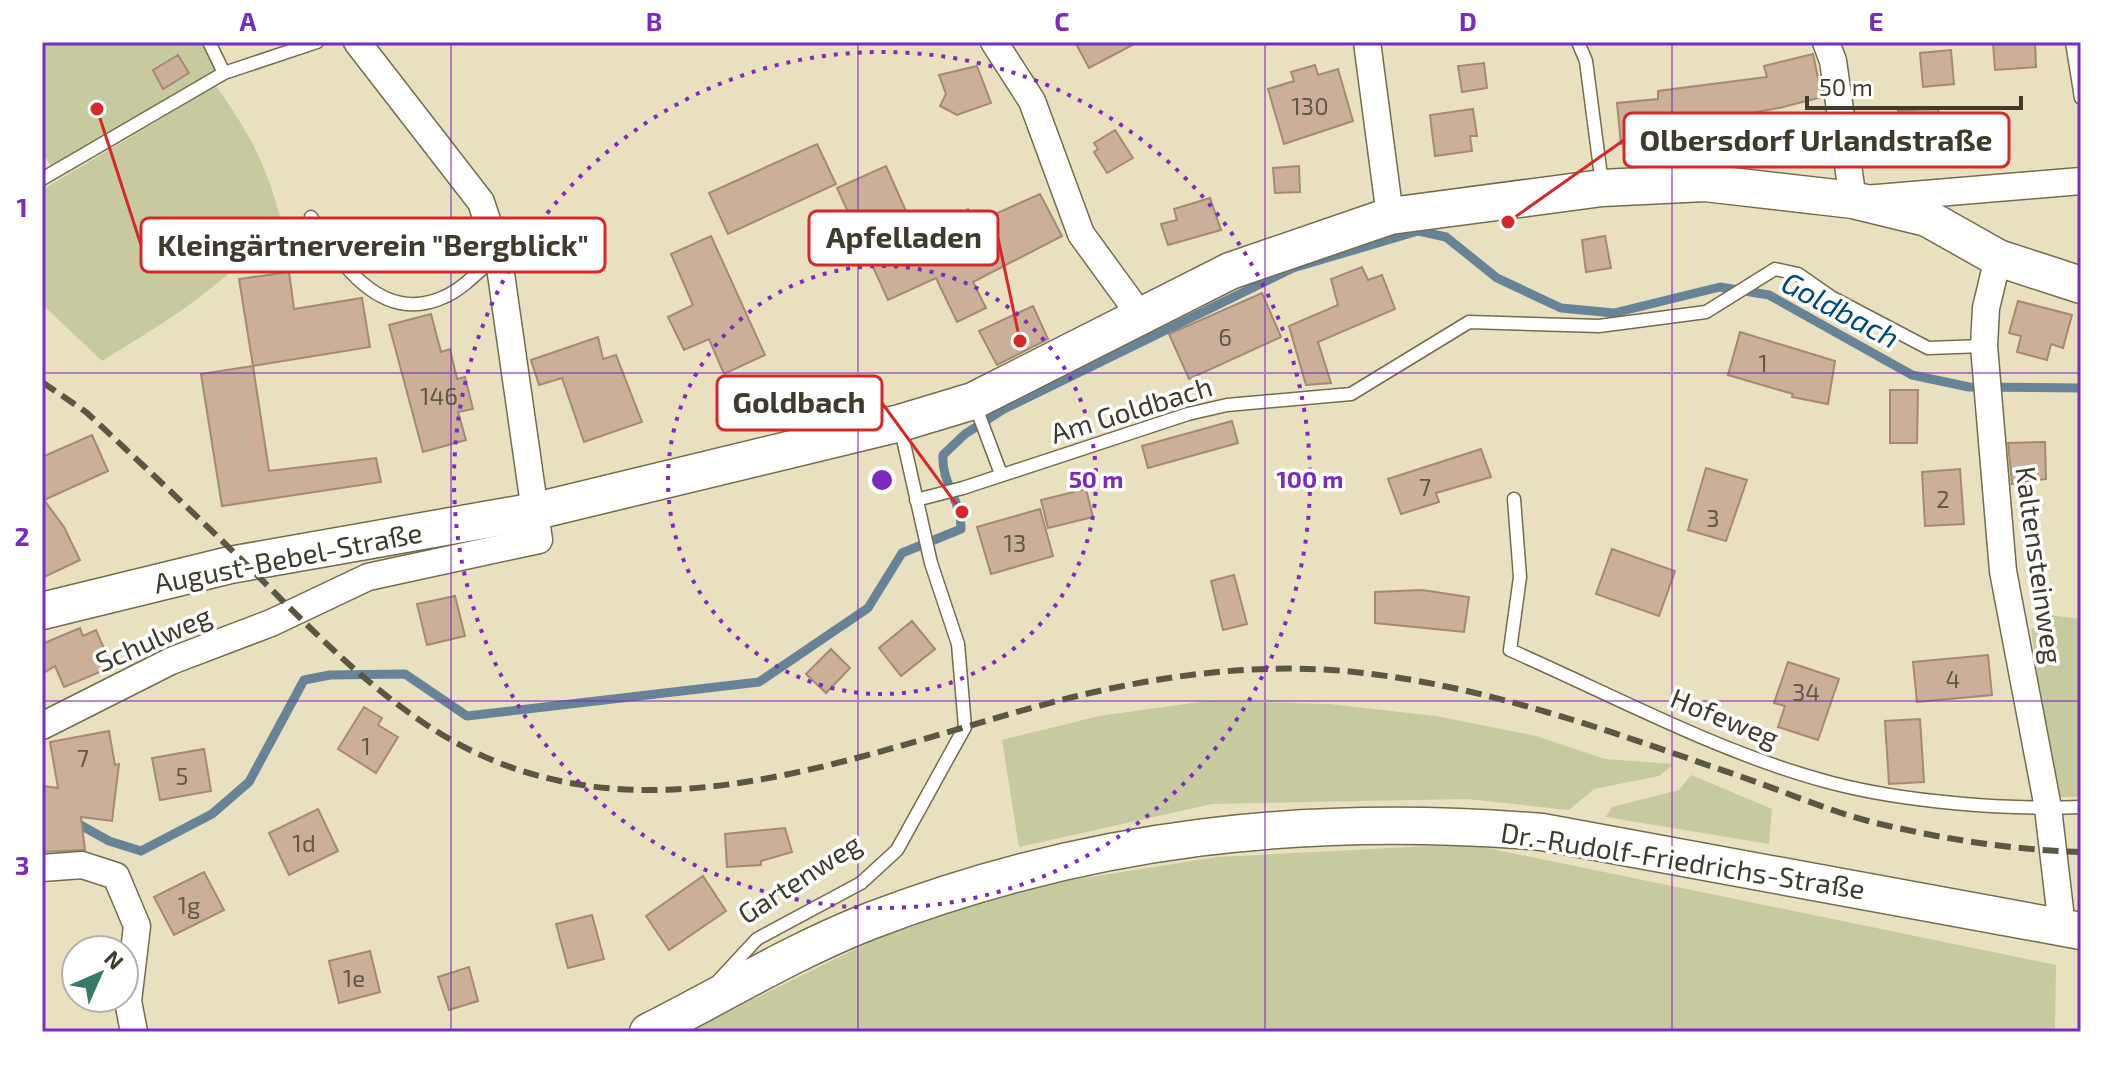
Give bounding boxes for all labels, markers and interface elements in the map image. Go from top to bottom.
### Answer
text: A [240,5,257,36]
text: B [646,5,662,36]
text: C [1054,5,1070,36]
text: D [1459,5,1477,36]
text: E [1868,5,1884,36]
scale bar [1807,60,2021,110]
text: 50 m [1819,72,1873,101]
house number: 130 [1291,91,1329,120]
callout: Olbersdorf Urlandstraße [1624,113,2009,167]
text: Olbersdorf Urlandstraße [1640,121,1992,157]
text: 1 [16,191,28,222]
callout: Apfelladen [809,211,998,265]
callout: Kleingärtnerverein "Bergblick" [141,218,605,272]
text: Apfelladen [826,218,982,254]
text: Kleingärtnerverein "Bergblick" [157,226,589,262]
water label: Goldbach [1776,263,1906,355]
house number: 6 [1218,322,1232,351]
house number: 1 [1758,348,1768,377]
street label: Am Goldbach [1046,368,1216,450]
callout: Goldbach [717,376,882,430]
house number: 146 [420,381,458,410]
text: Goldbach [732,383,866,419]
text: 50 m [1069,464,1123,493]
text: 100 m [1277,464,1343,493]
street label: Kaltensteinweg [2009,464,2071,666]
centre of rings [868,466,896,494]
house number: 7 [1419,472,1431,501]
house number: 2 [1936,484,1950,513]
house number: 3 [1706,503,1720,532]
street label: August-Bebel-Straße [151,514,425,600]
text: 2 [14,520,30,551]
house number: 13 [1004,528,1026,557]
street label: Schulweg [90,597,217,679]
house number: 4 [1946,664,1960,693]
house number: 34 [1792,677,1820,706]
street label: Hofeweg [1666,680,1784,754]
house number: 1 [361,731,371,760]
house number: 7 [77,743,89,772]
house number: 5 [176,761,188,790]
street label: Dr.-Rudolf-Friedrichs-Straße [1498,814,1868,906]
street label: Gartenweg [731,825,867,930]
house number: 1d [292,828,316,857]
text: 3 [15,849,29,880]
house number: 1g [178,890,200,919]
north arrow [60,934,140,1014]
text: N [100,944,130,974]
house number: 1e [343,963,365,992]

